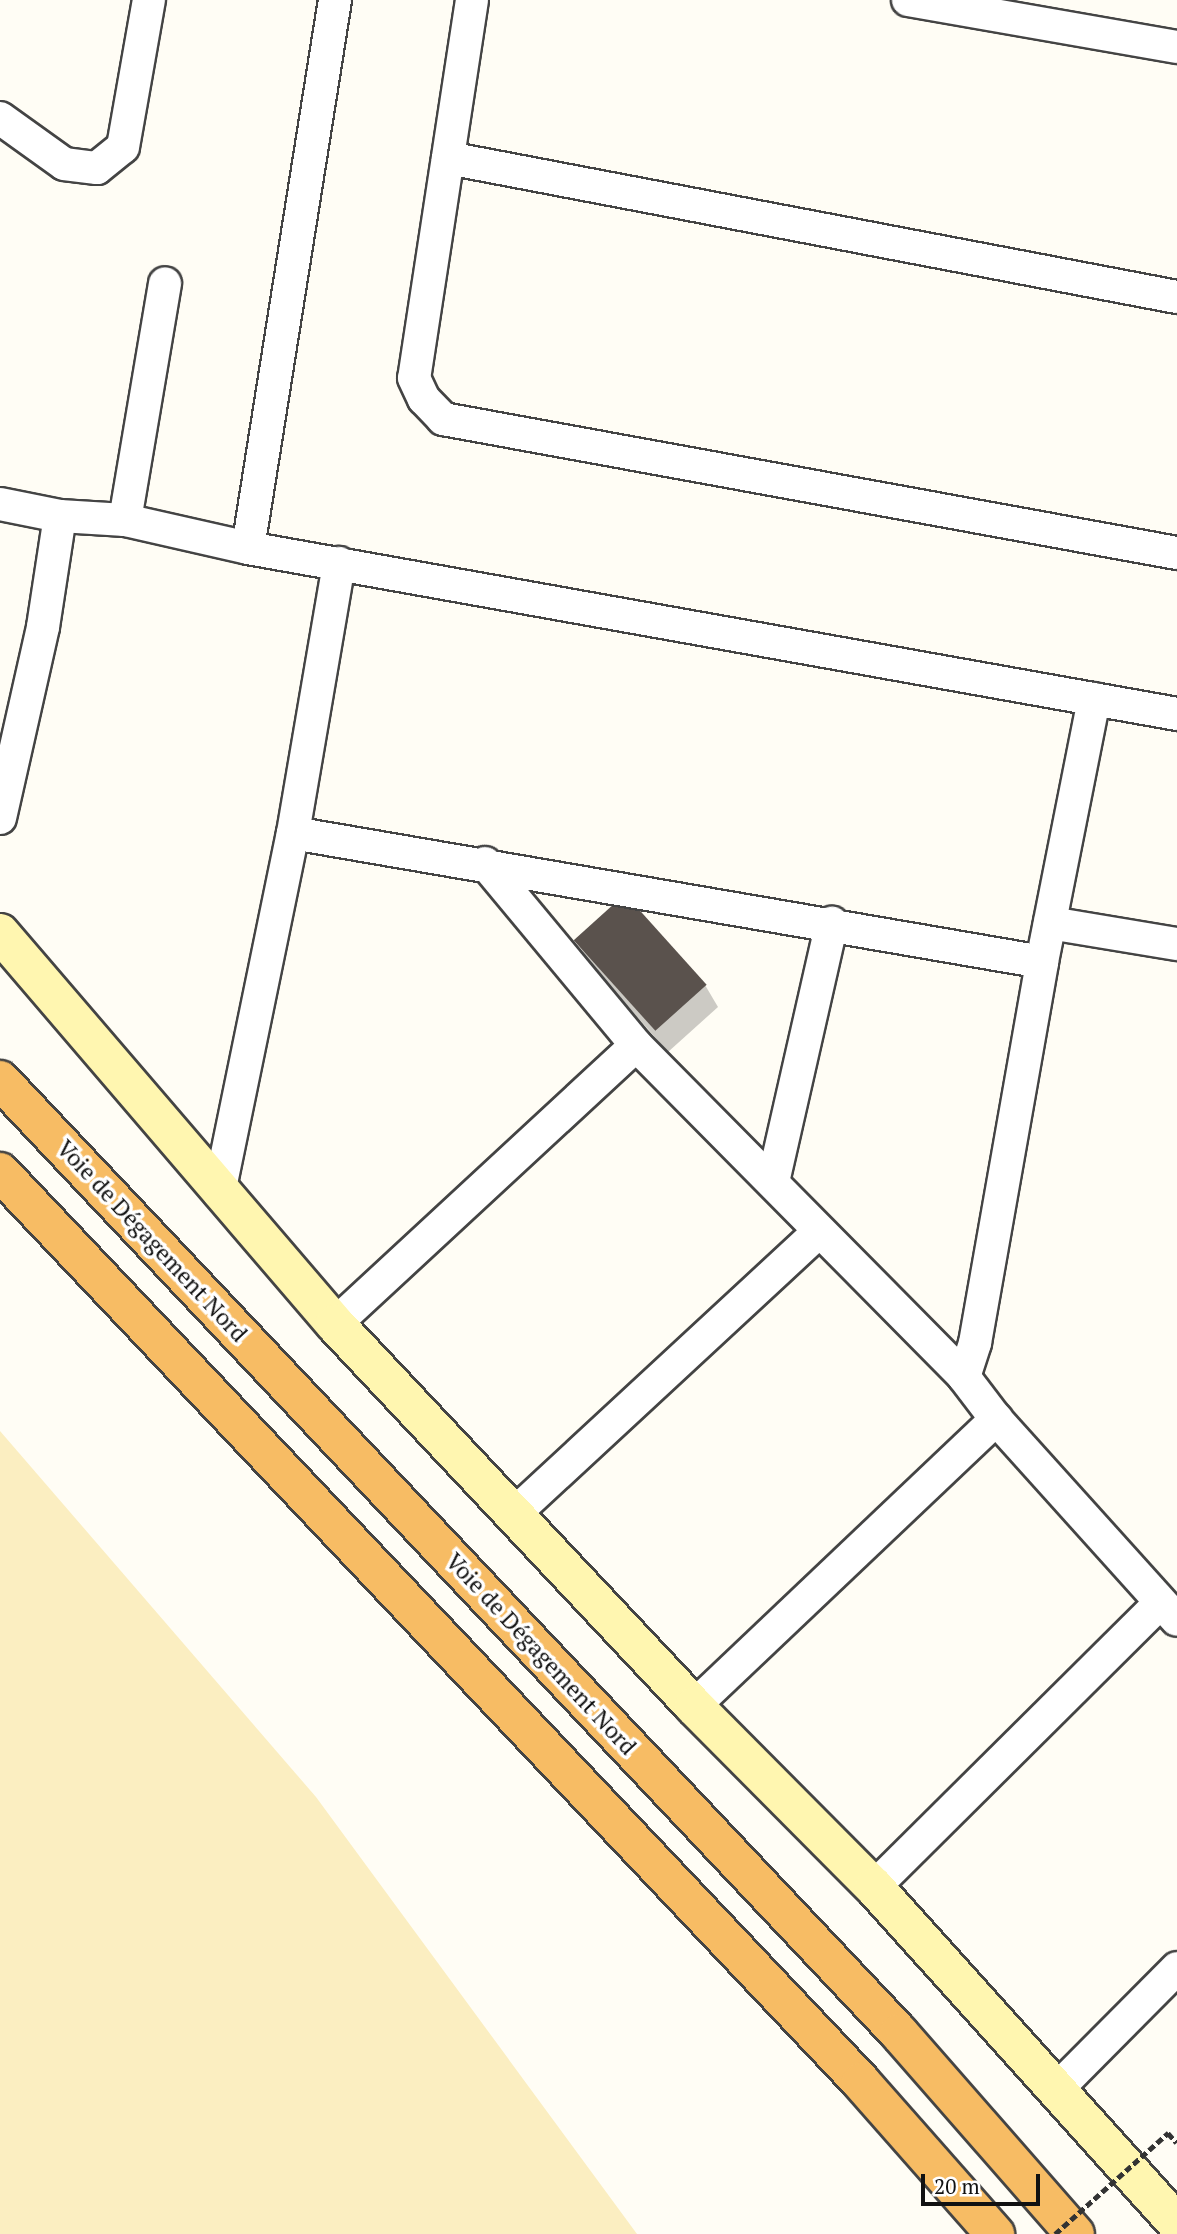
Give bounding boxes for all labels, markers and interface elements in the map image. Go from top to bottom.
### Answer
street label: Voie de Dégagement Nord [51,1134,253,1348]
street label: Voie de Dégagement Nord [440,1547,642,1761]
scale bar [925,2160,1044,2204]
text: 20 m [934,2172,980,2200]

